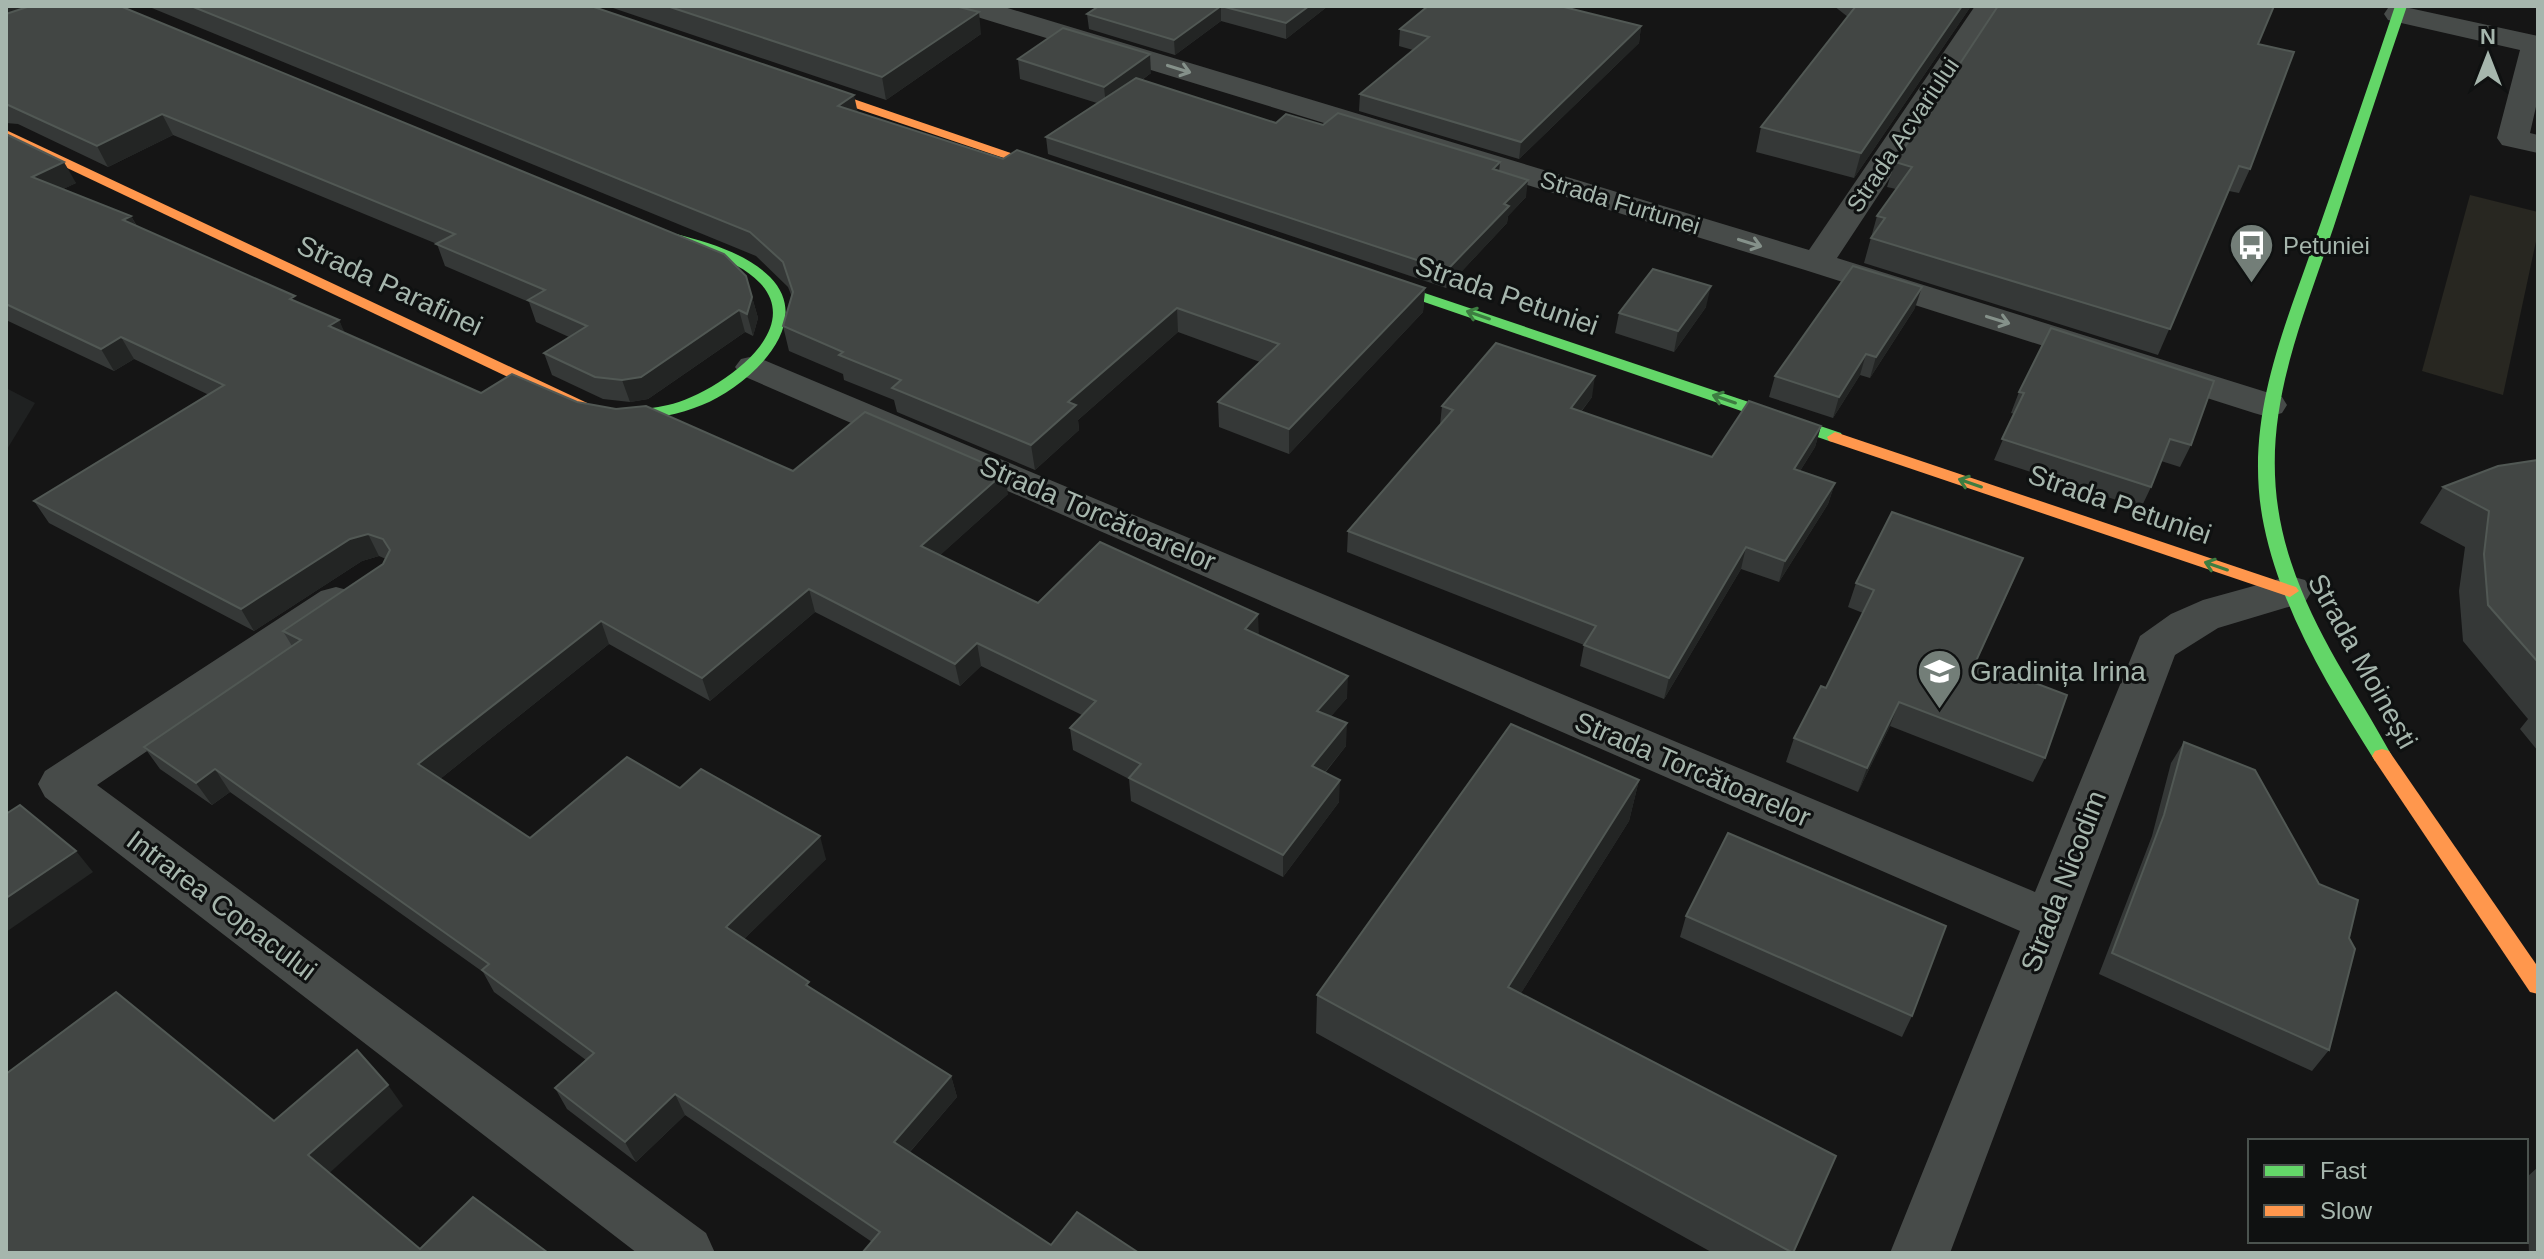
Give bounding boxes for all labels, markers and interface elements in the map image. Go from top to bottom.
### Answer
north arrow [2448,16,2528,96]
text: N [2480,24,2496,49]
street label: Strada Acvariului [1841,53,1964,217]
one-way arrow [1166,62,1192,77]
street label: Strada Furtunei [1537,165,1703,240]
bus stop icon: Petuniei [2228,222,2276,285]
street label: Strada Parafinei [292,229,487,342]
place label: Petuniei [2283,232,2370,259]
one-way arrow [1736,236,1762,251]
street label: Strada Petuniei [1411,250,1602,341]
one-way arrow [1465,307,1490,322]
one-way arrow [1984,313,2010,328]
one-way arrow [1712,390,1737,405]
street label: Strada Torcătoarelor [975,450,1220,577]
street label: Strada Petuniei [2024,459,2215,550]
one-way arrow [1958,474,1983,489]
one-way arrow [2204,558,2229,573]
street label: Strada Moinești [2302,569,2423,754]
school or university icon: Gradinița Irina [1915,647,1963,710]
place label: Gradinița Irina [1970,656,2146,687]
street label: Strada Torcătoarelor [1570,706,1815,833]
street label: Strada Nicodim [2015,786,2112,976]
street label: Intrarea Copacului [121,824,322,987]
legend [2248,1139,2528,1243]
text: Fast [2320,1157,2367,1184]
text: Slow [2320,1197,2373,1224]

